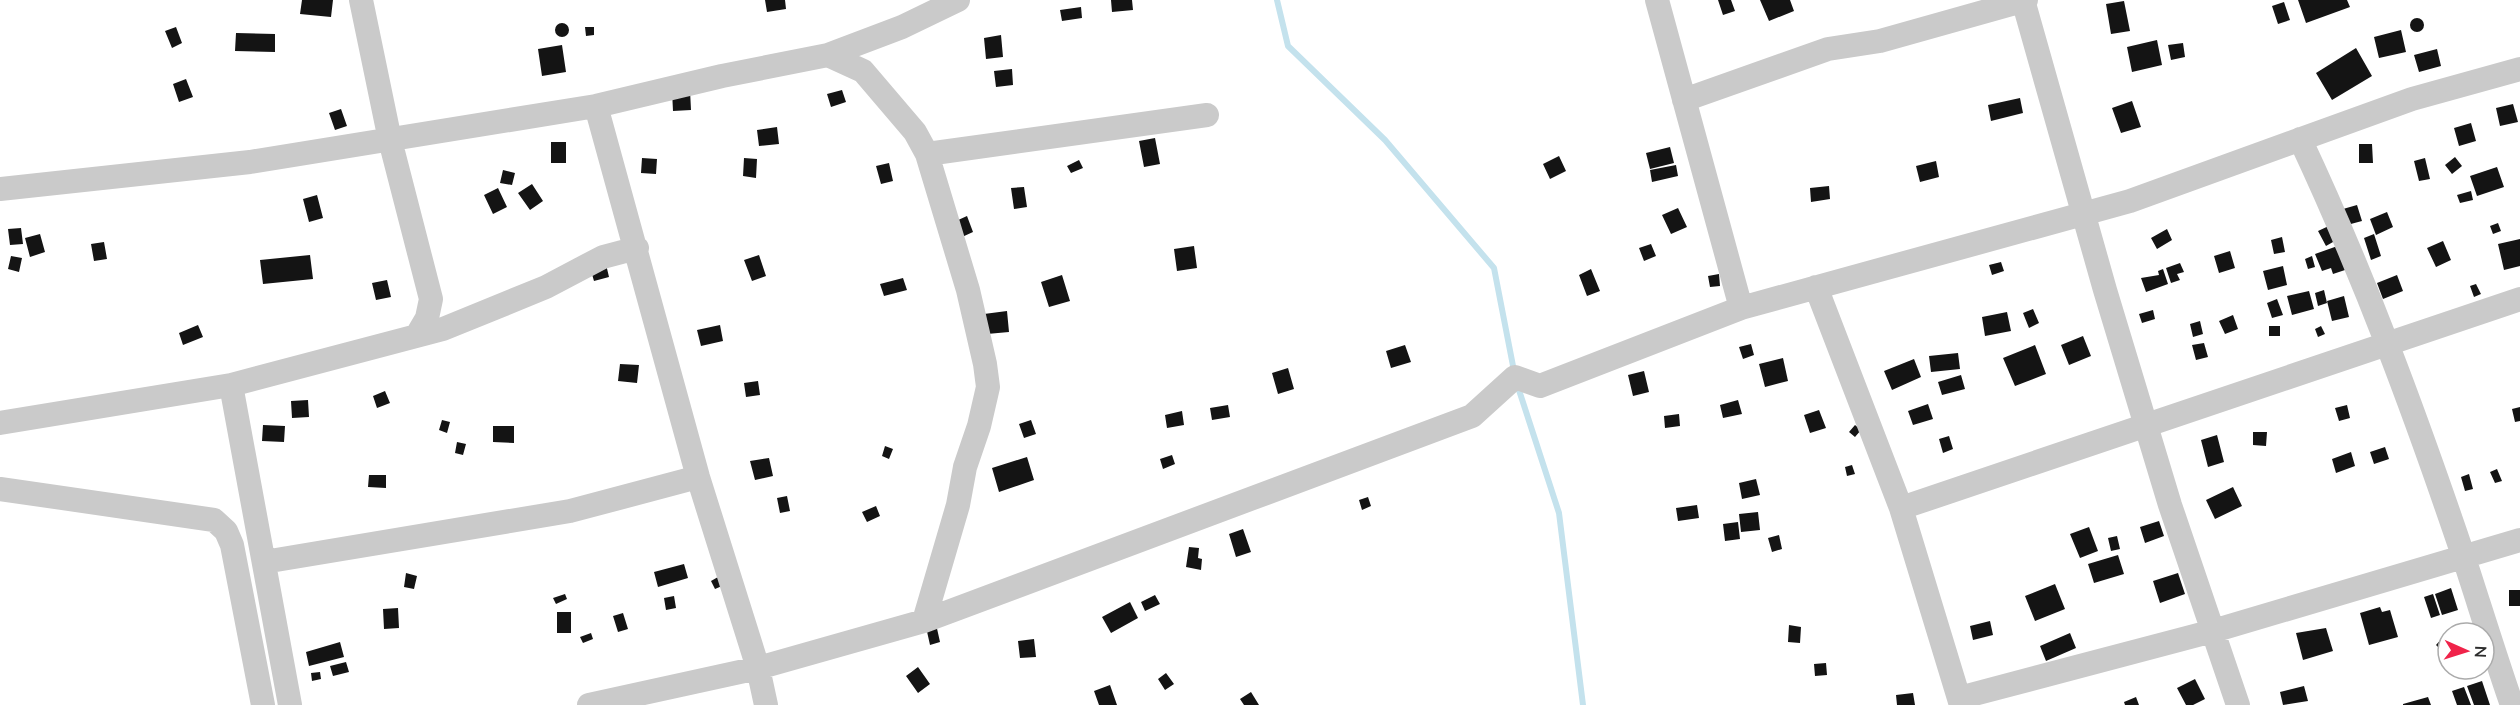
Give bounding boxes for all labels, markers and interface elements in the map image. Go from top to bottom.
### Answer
north arrow [2436,621,2496,681]
text: N [2469,645,2491,658]

